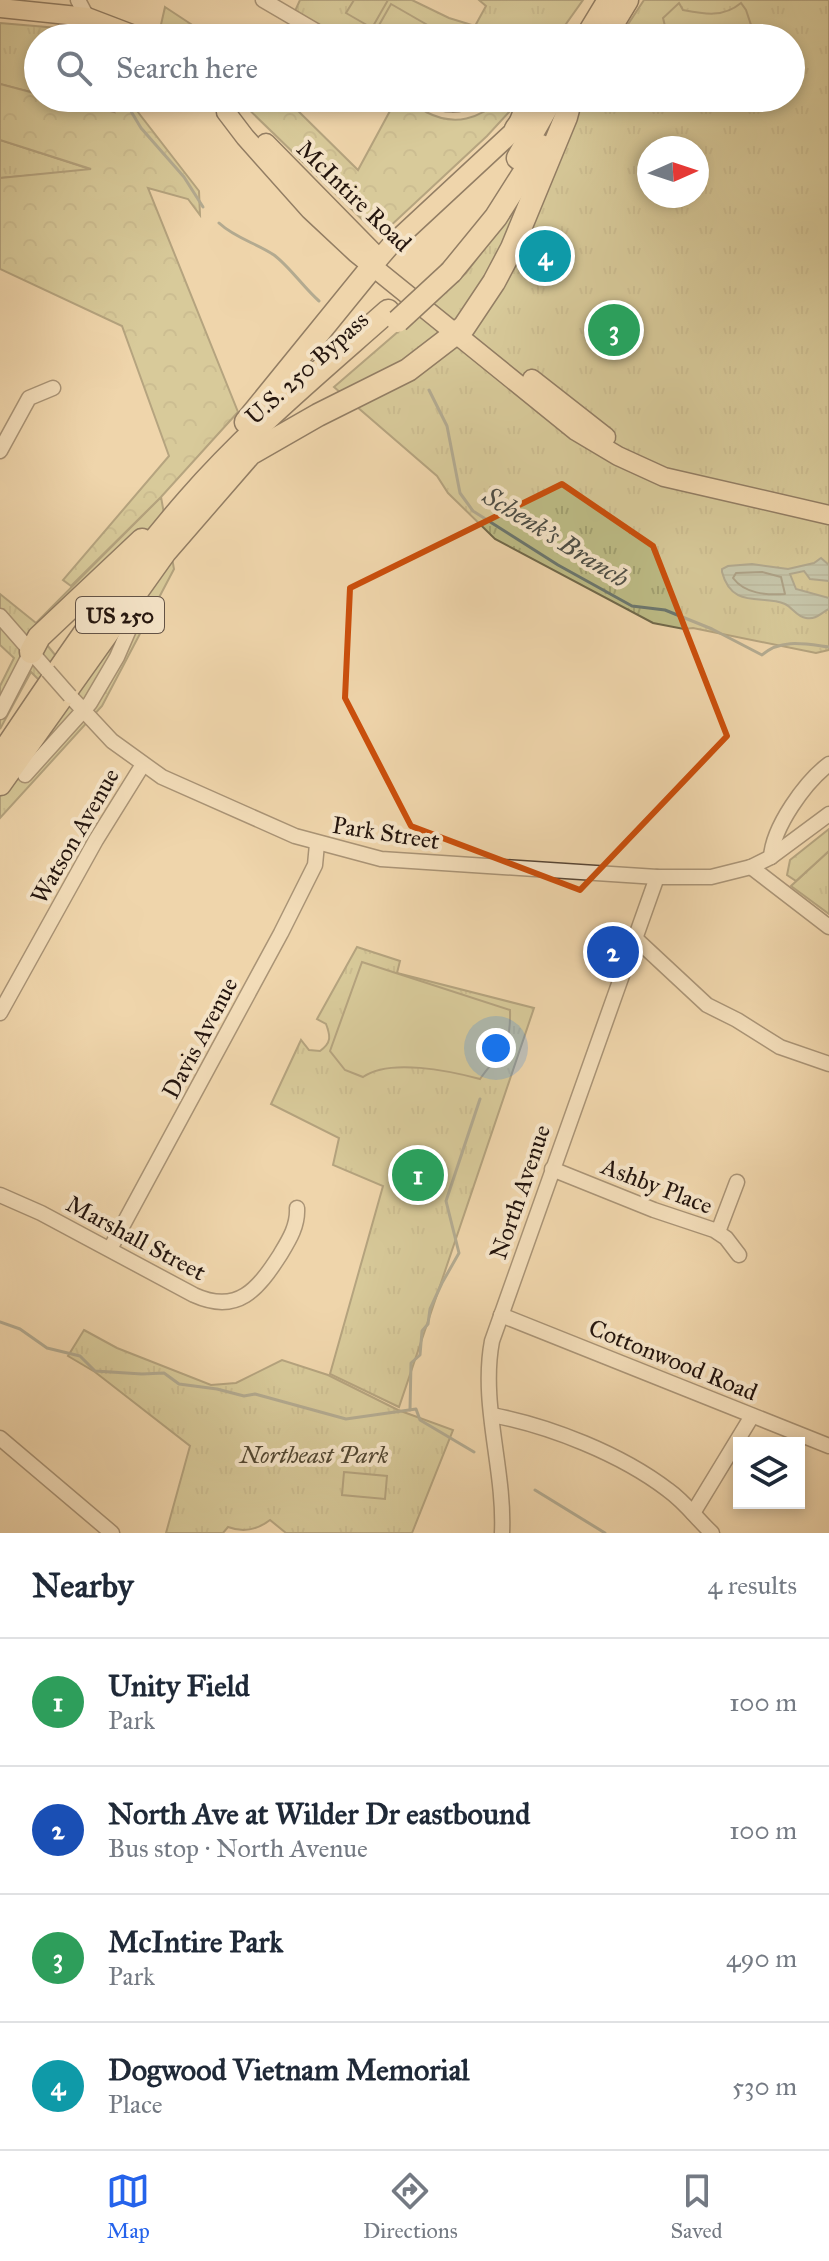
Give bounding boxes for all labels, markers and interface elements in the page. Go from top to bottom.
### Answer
search box [24,24,805,112]
icon: search [52,46,96,90]
text: Search here [116,50,258,86]
street label: McIntire Road [290,134,418,258]
north arrow [637,136,709,208]
pin: 4 [519,226,571,286]
pin: 3 [588,300,640,360]
street label: U.S. 250 Bypass [239,305,375,431]
water label: Schenk's Branch [476,479,635,595]
road number: US 250 [76,597,164,633]
street label: Watson Avenue [24,763,126,909]
street label: Park Street [330,810,442,856]
pin: 2 [587,922,639,982]
street label: Davis Avenue [156,972,244,1104]
your location [476,1028,516,1068]
street label: North Avenue [483,1121,557,1263]
pin: 1 [392,1145,444,1205]
street label: Ashby Place [596,1151,717,1221]
street label: Marshall Street [61,1189,211,1288]
street label: Cottonwood Road [584,1313,762,1407]
map controls [733,1437,805,1509]
button: layers [733,1437,805,1509]
park label: Northeast Park [238,1440,389,1470]
text: Nearby [32,1565,134,1606]
text: 4 results [708,1569,797,1601]
text: Unity Field [108,1668,250,1704]
text: 1 [53,1686,63,1718]
text: 100 m [729,1686,797,1718]
text: Park [108,1704,155,1736]
text: North Ave at Wilder Dr eastbound [108,1796,530,1832]
text: 2 [52,1814,64,1846]
text: 100 m [729,1814,797,1846]
text: Bus stop · North Avenue [108,1832,368,1864]
text: McIntire Park [108,1924,283,1960]
text: 3 [53,1942,63,1974]
text: 490 m [726,1942,797,1974]
text: Park [108,1960,155,1992]
text: Dogwood Vietnam Memorial [108,2052,469,2088]
text: 4 [51,2070,65,2102]
text: 530 m [732,2070,797,2102]
text: Place [108,2088,163,2120]
tab: Map [106,2169,150,2244]
tab: Directions [363,2169,458,2244]
tab: Saved [670,2169,723,2244]

